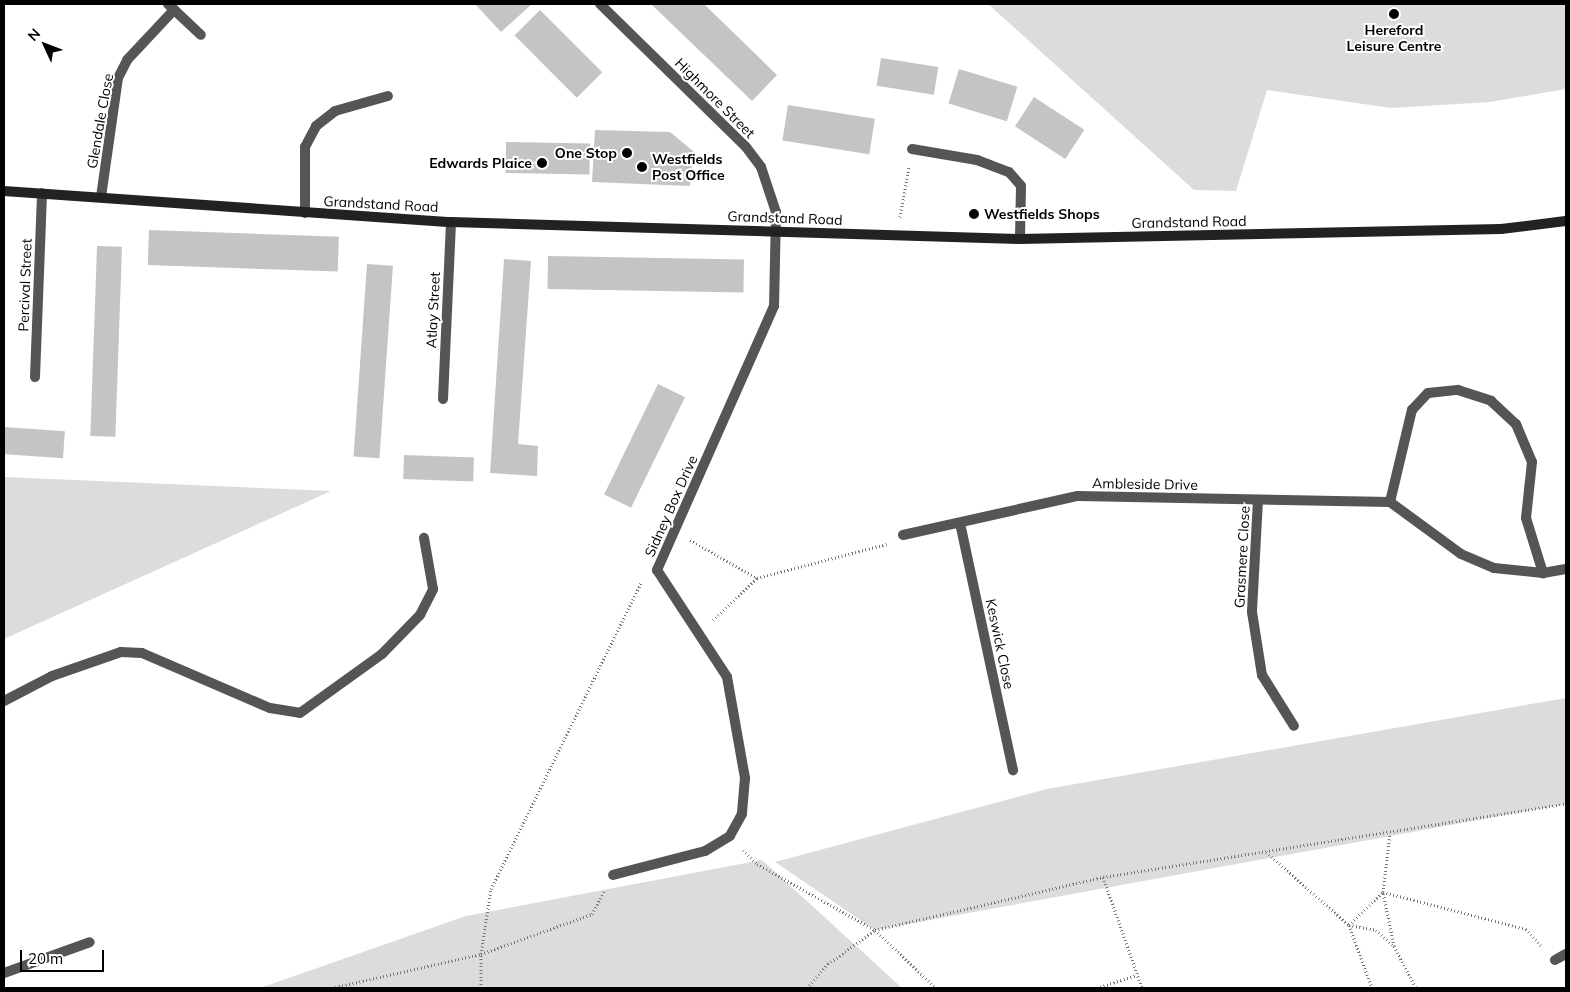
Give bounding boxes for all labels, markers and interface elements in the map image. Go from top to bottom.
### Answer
marker: Hereford Leisure Centre [1388,8,1400,20]
north arrow [20,20,70,70]
place label: Hereford Leisure Centre [1347,22,1441,54]
text: N [24,25,44,45]
street label: Highmore Street [672,55,758,141]
street label: Glendale Close [83,72,117,170]
place label: One Stop [555,145,617,161]
marker: One Stop [621,147,633,159]
place label: Westfields Post Office [652,151,725,184]
place label: Edwards Plaice [429,155,532,171]
marker: Edwards Plaice [536,157,548,169]
marker: Westfields Post Office [636,161,648,173]
street label: Grandstand Road [323,193,439,215]
place label: Westfields Shops [984,206,1100,222]
street label: Grandstand Road [727,208,843,228]
marker: Westfields Shops [968,208,980,220]
street label: Grandstand Road [1131,213,1247,231]
street label: Percival Street [15,238,35,332]
street label: Atlay Street [423,271,443,349]
street label: Sidney Box Drive [641,453,701,559]
street label: Ambleside Drive [1092,475,1198,493]
street label: Grasmere Close [1231,506,1253,608]
street label: Keswick Close [982,597,1018,691]
scale bar [22,940,106,972]
text: 20 m [28,949,63,968]

